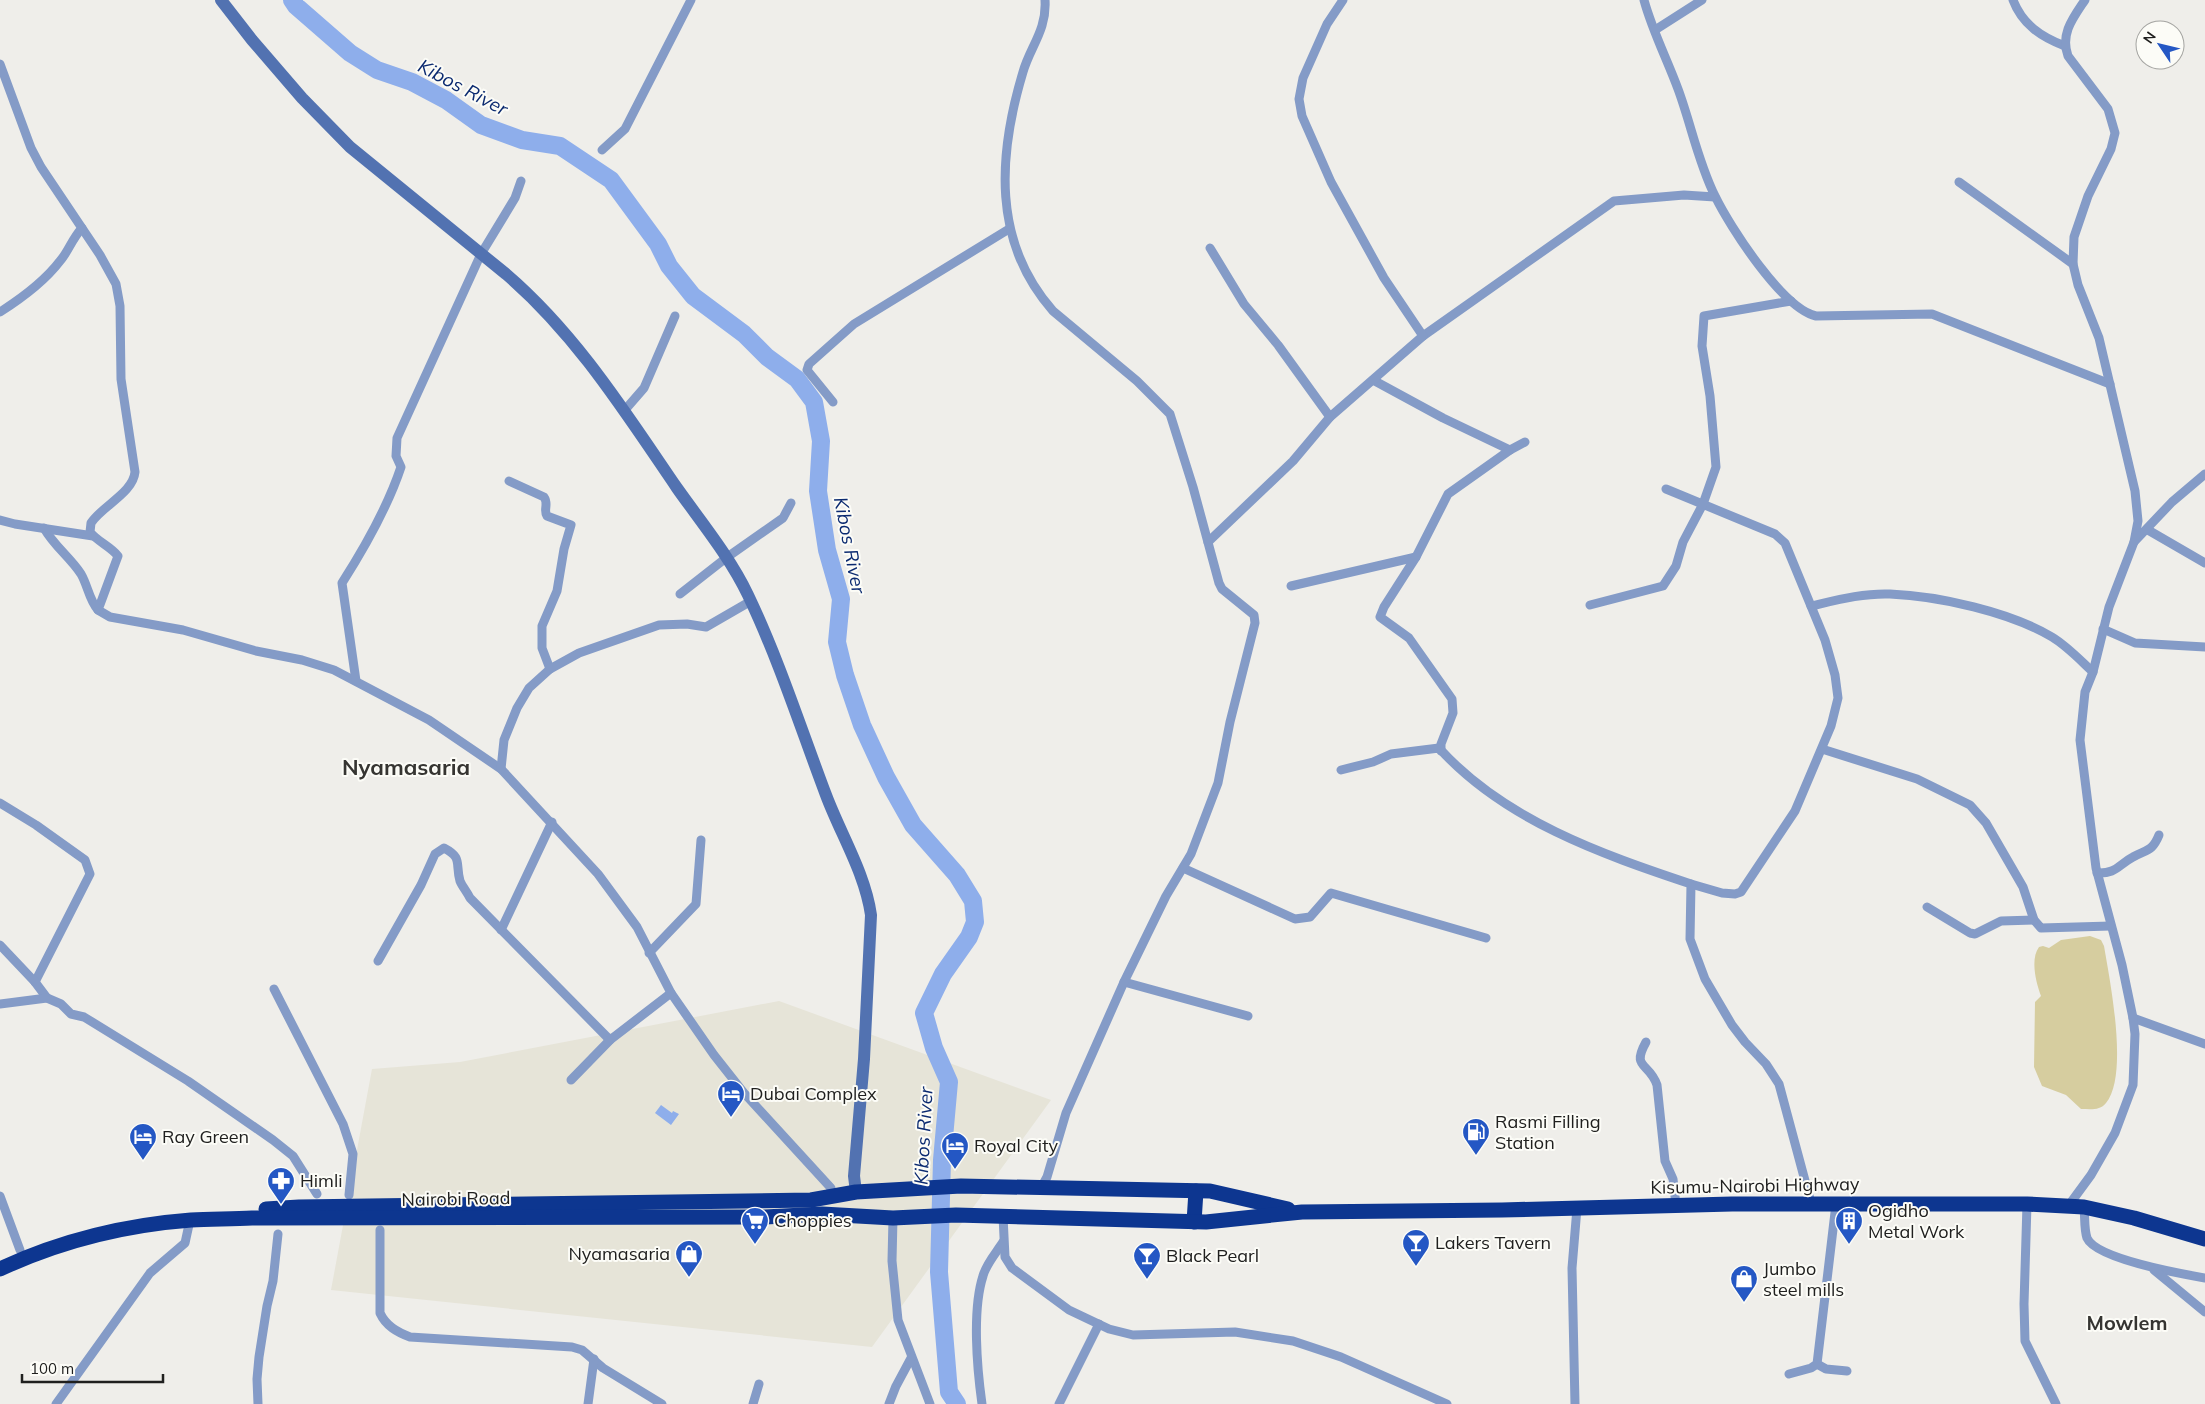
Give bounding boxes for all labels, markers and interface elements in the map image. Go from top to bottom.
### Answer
north arrow [2135,20,2185,70]
text: N [2139,28,2160,47]
water label: Kibos River [414,53,513,121]
water label: Kibos River [829,495,871,596]
district label: Nyamasaria [342,753,470,781]
hotel icon: Dubai Complex [716,1079,746,1118]
place label: Dubai Complex [750,1082,877,1105]
water label: Kibos River [908,1085,938,1186]
place label: Rasmi Filling Station [1495,1110,1601,1154]
fuel station icon: Rasmi Filling Station [1461,1117,1491,1156]
hotel icon: Ray Green [128,1122,158,1161]
place label: Ray Green [162,1125,249,1148]
hotel icon: Royal City [940,1131,970,1170]
place label: Royal City [974,1134,1059,1157]
pharmacy icon: Himli [266,1166,296,1205]
place label: Himli [300,1169,342,1192]
street label: Kisumu-Nairobi Highway [1650,1172,1860,1199]
street label: Nairobi Road [401,1186,511,1211]
place label: Ogidho Metal Work [1868,1199,1965,1243]
supermarket icon: Choppies [740,1206,770,1245]
building icon: Ogidho Metal Work [1834,1206,1864,1245]
place label: Choppies [774,1209,852,1232]
bar icon: Lakers Tavern [1401,1228,1431,1267]
place label: Lakers Tavern [1435,1231,1551,1254]
shop icon: Nyamasaria [674,1239,704,1278]
bar icon: Black Pearl [1132,1241,1162,1280]
place label: Nyamasaria [568,1242,670,1265]
place label: Black Pearl [1166,1244,1259,1267]
place label: Jumbo steel mills [1763,1257,1844,1301]
shop icon: Jumbo steel mills [1729,1264,1759,1303]
district label: Mowlem [2087,1310,2167,1335]
scale bar [22,1352,164,1384]
text: 100 m [30,1359,74,1378]

